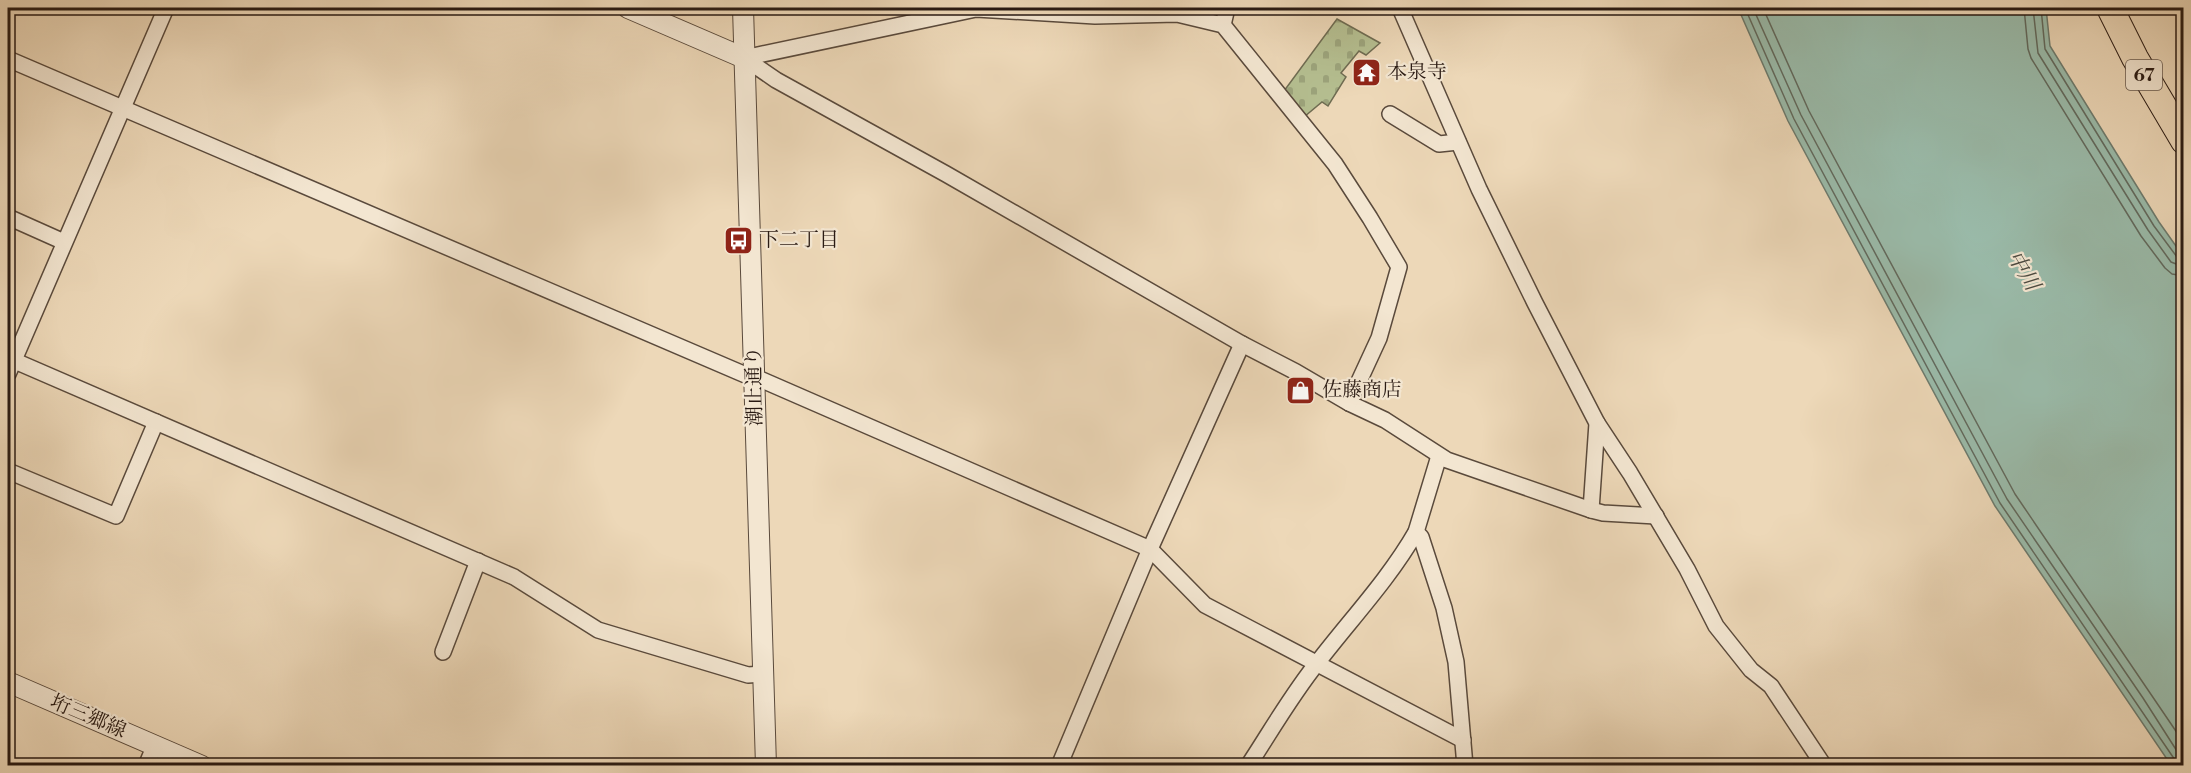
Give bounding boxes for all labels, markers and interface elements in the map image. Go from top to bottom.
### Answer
temple icon: 本泉寺 [1350,56,1382,88]
place label: 本泉寺 [1387,60,1447,85]
road number: 67 [2126,60,2162,90]
bus stop icon: 下二丁目 [722,224,754,256]
place label: 下二丁目 [759,228,839,253]
water label: 中川 [2001,246,2046,297]
street label: 潮止通り [742,346,768,426]
shop icon: 佐藤商店 [1285,374,1317,406]
place label: 佐藤商店 [1322,378,1402,403]
street label: 垳三郷線 [46,690,130,744]

